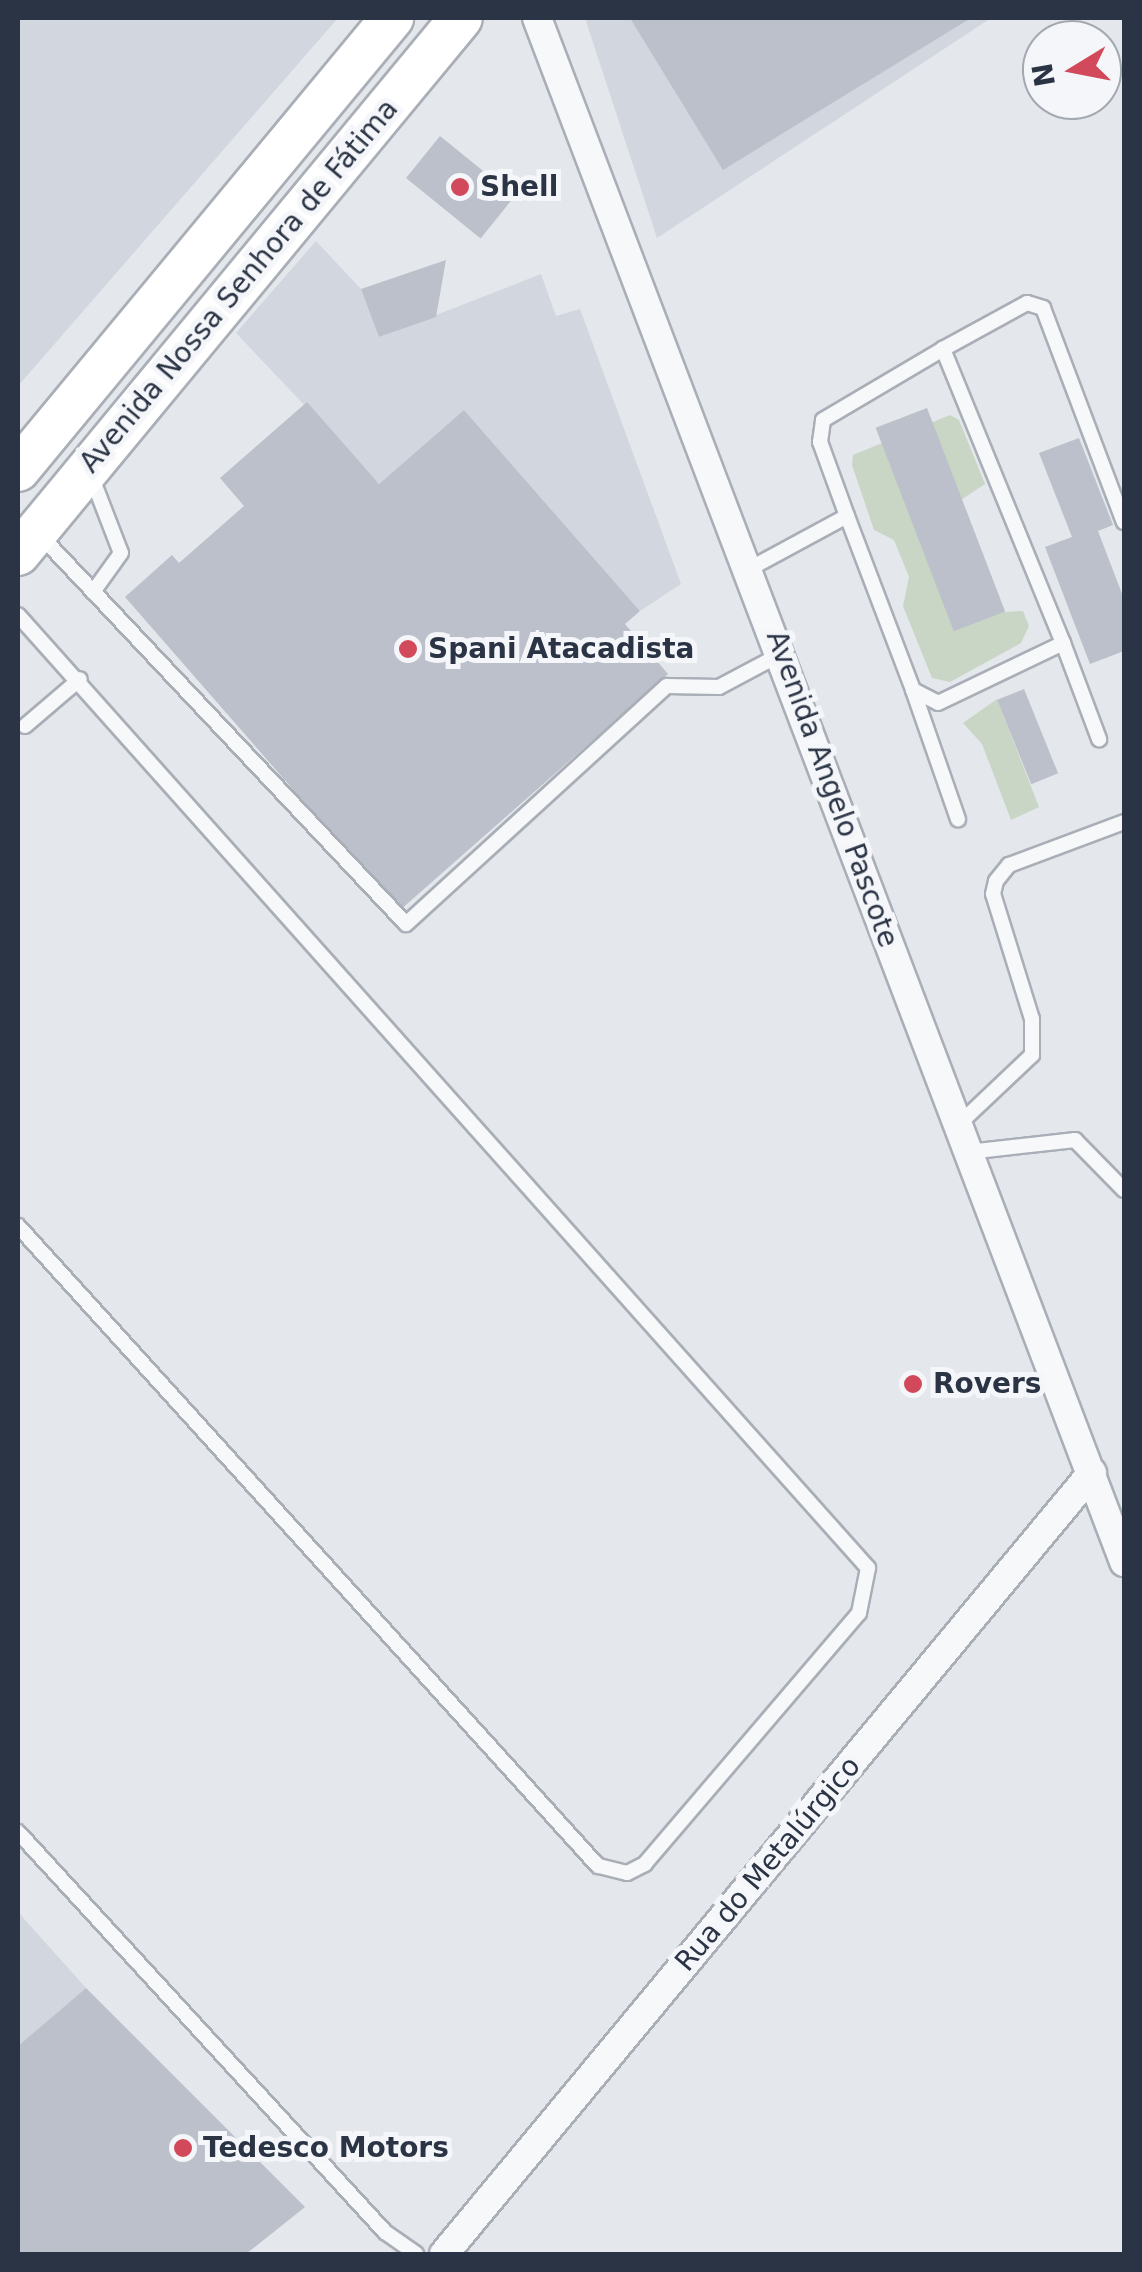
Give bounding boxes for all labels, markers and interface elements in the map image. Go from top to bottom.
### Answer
north arrow [1022,20,1122,120]
text: N [1026,61,1062,89]
street label: Avenida Nossa Senhora de Fátima [73,93,405,479]
place label: Shell [480,170,558,204]
marker: Shell [449,176,471,198]
street label: Avenida Angelo Pascote [759,626,905,952]
place label: Spani Atacadista [428,632,694,666]
marker: Spani Atacadista [397,638,419,660]
place label: Rovers [933,1367,1042,1401]
marker: Rovers [902,1373,924,1395]
street label: Rua do Metalúrgico [668,1750,868,1978]
place label: Tedesco Motors [203,2131,449,2165]
marker: Tedesco Motors [172,2137,194,2159]

